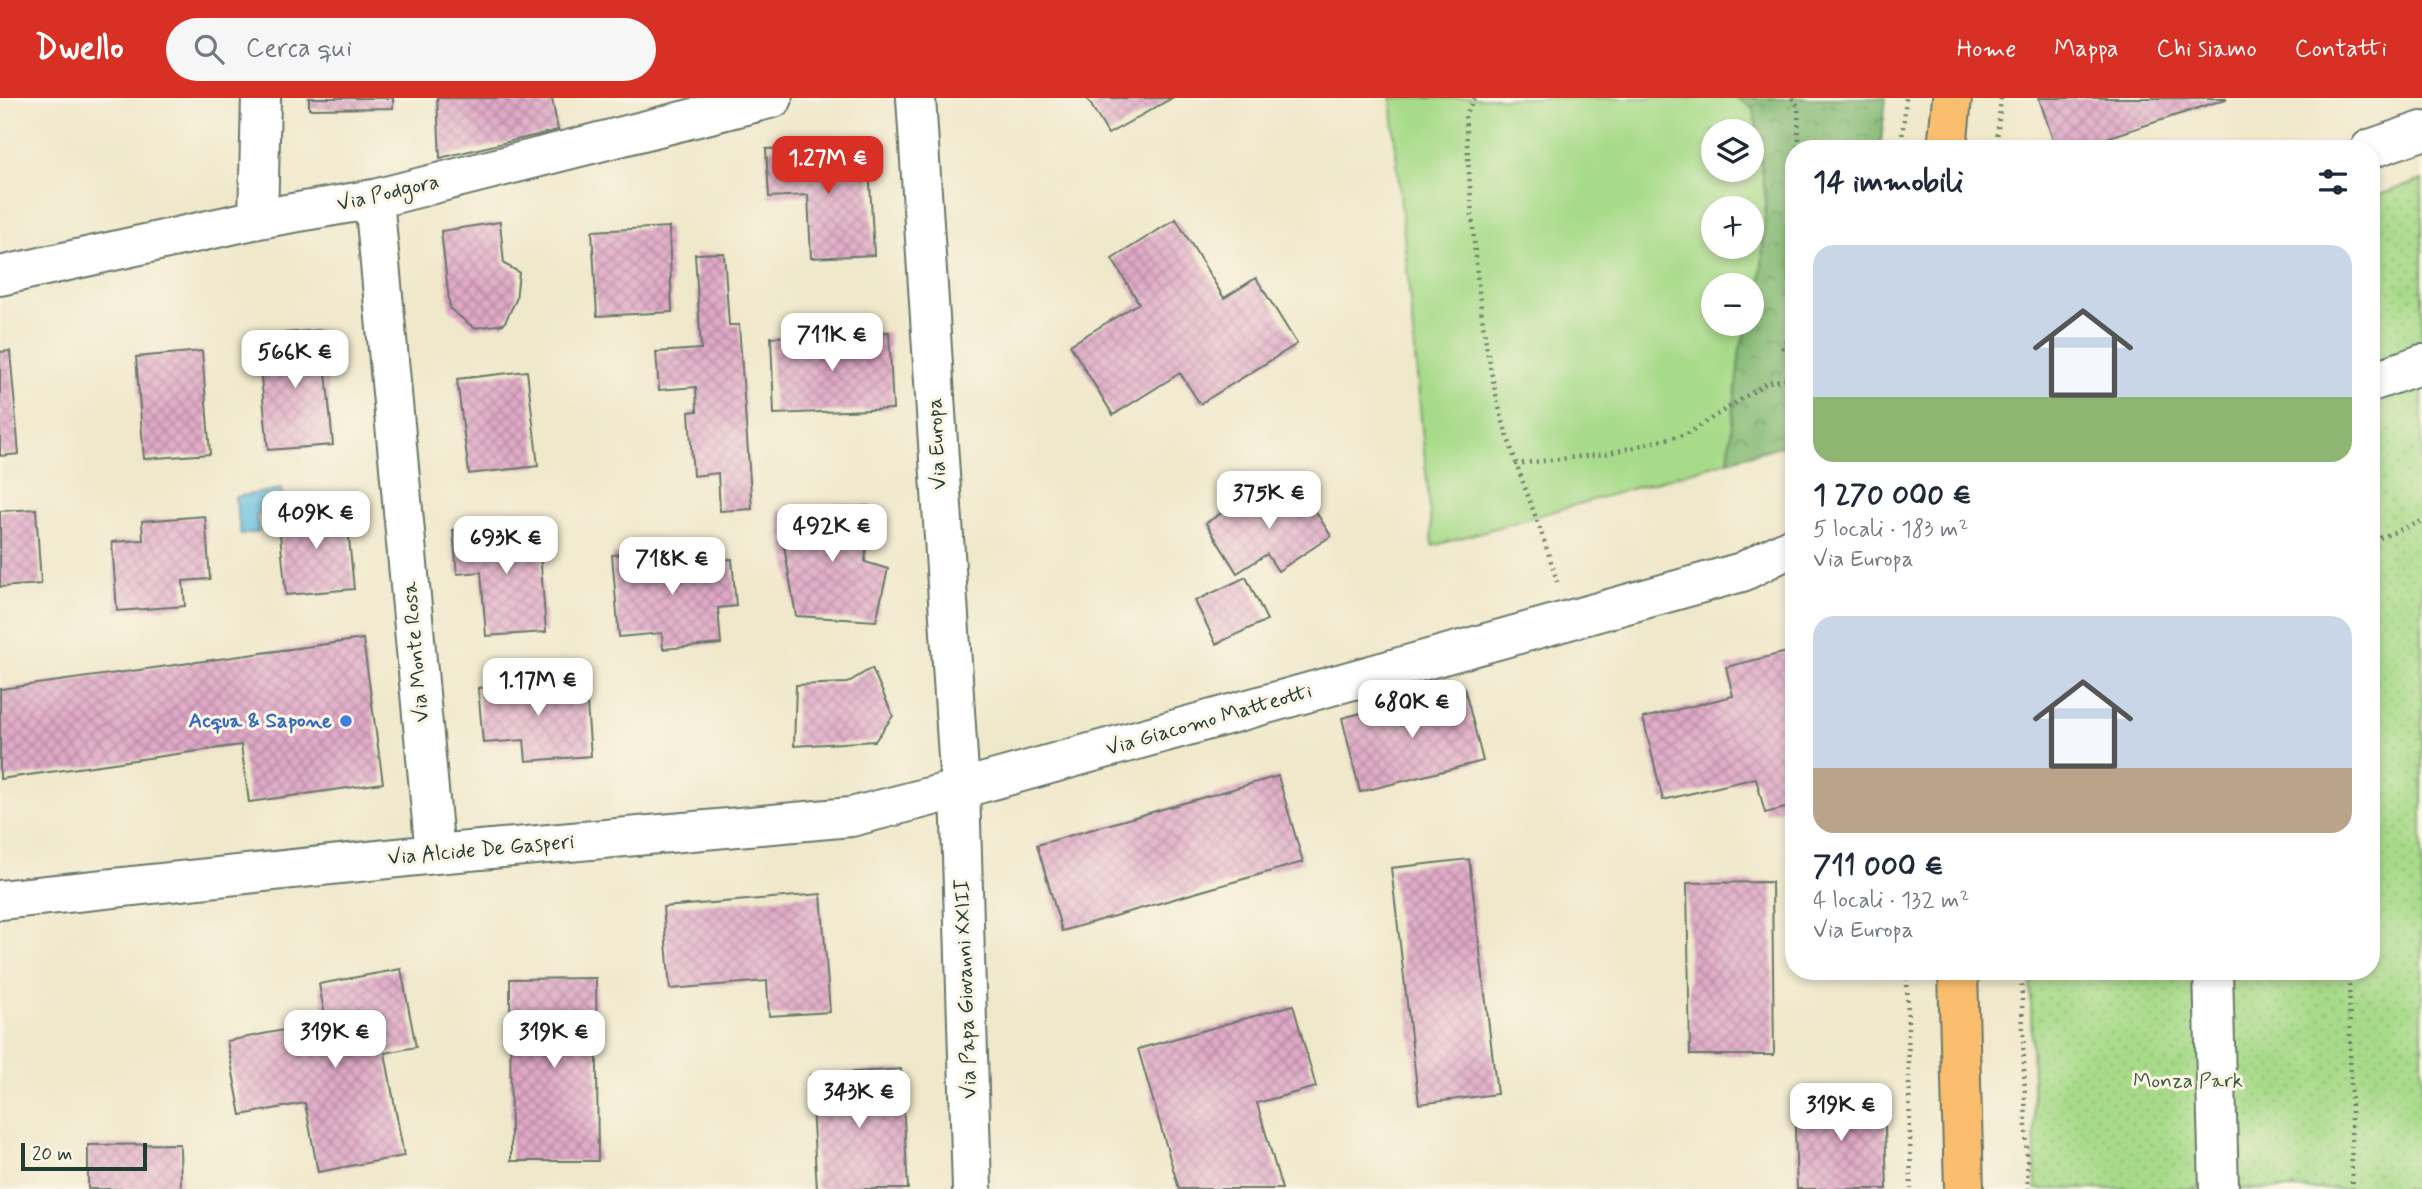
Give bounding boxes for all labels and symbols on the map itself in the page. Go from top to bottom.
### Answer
pin: 1.27M € [763,136,893,196]
street label: Via Podgora [334,168,442,219]
pin: 711K € [775,314,889,373]
pin: 566K € [238,330,352,390]
street label: Via Europa [921,397,953,491]
pin: 375K € [1212,472,1326,531]
pin: 409K € [259,491,373,551]
pin: 492K € [775,504,889,564]
pin: 693K € [449,517,563,576]
pin: 718K € [615,538,729,597]
street label: Via Monte Rosa [396,580,436,724]
pin: 1.17M € [473,658,603,718]
street label: Via Giacomo Matteotti [1103,677,1315,763]
pin: 680K € [1355,680,1469,740]
place label: Acqua & Sapone [189,707,332,735]
marker: Acqua & Sapone [338,713,354,729]
street label: Via Alcide De Gasperi [387,828,576,872]
street label: Via Papa Giovanni XXIII [948,879,984,1099]
pin: 319K € [278,1010,392,1070]
pin: 319K € [497,1010,611,1070]
park label: Monza Park [2133,1067,2243,1095]
pin: 343K € [802,1070,916,1130]
pin: 319K € [1784,1084,1898,1143]
scale bar [21,1140,147,1172]

